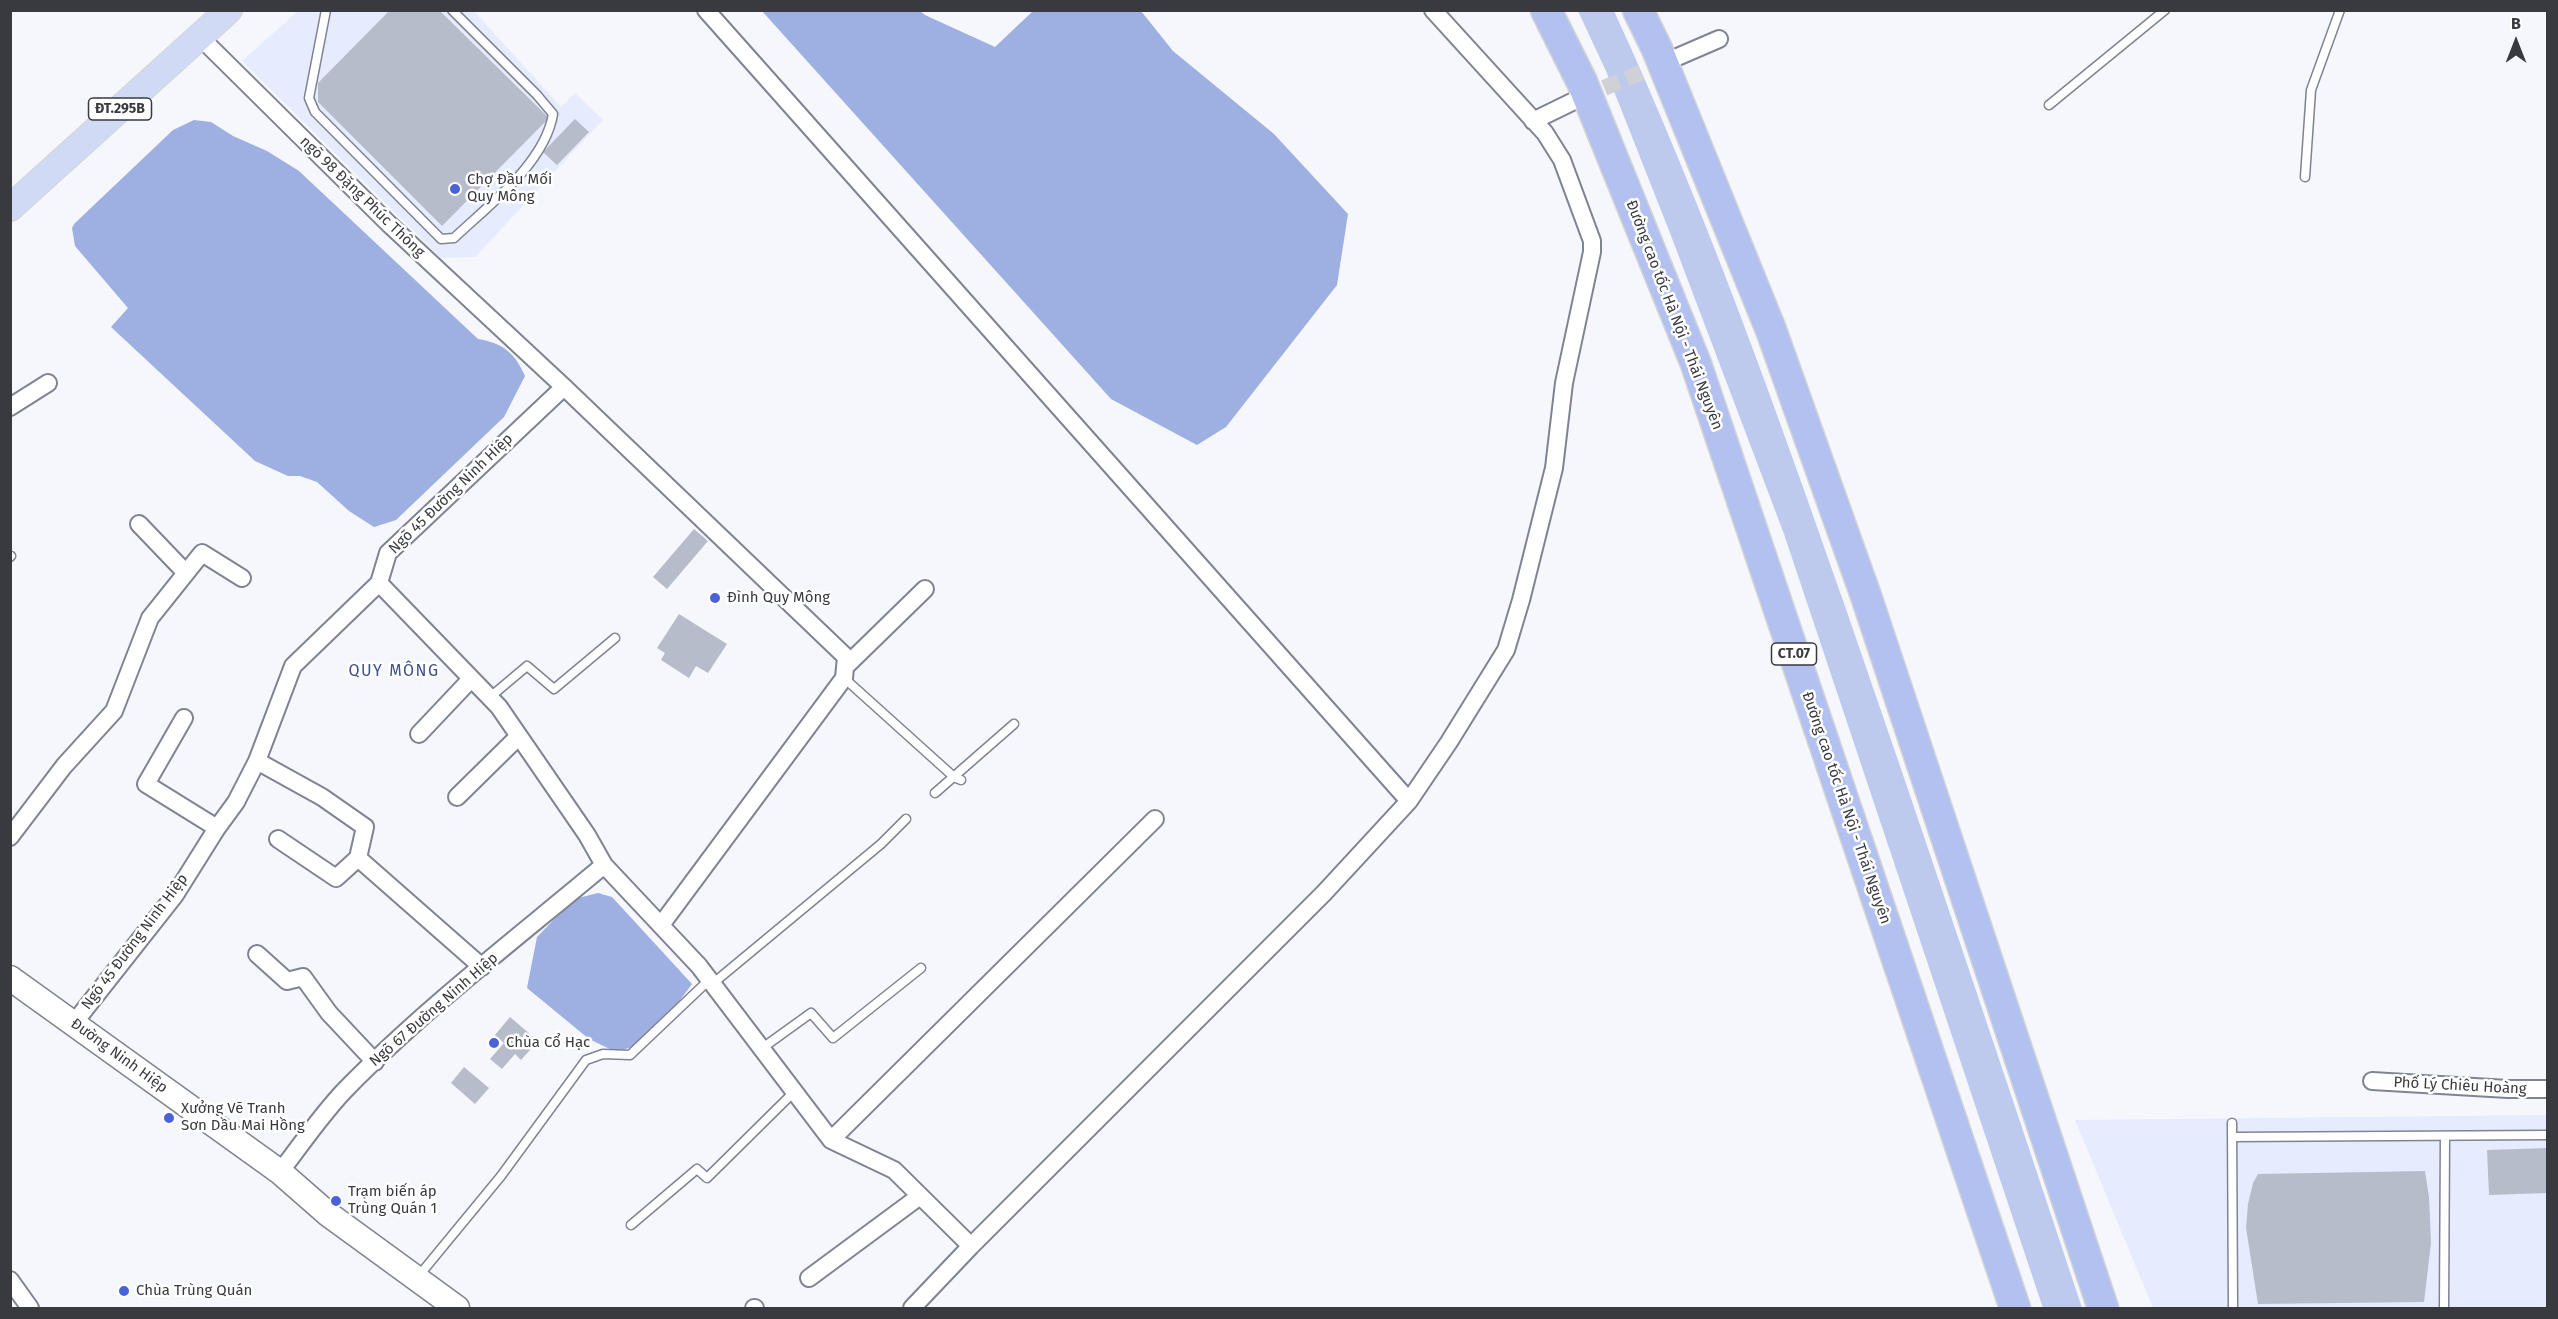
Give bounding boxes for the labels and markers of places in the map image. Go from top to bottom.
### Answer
place label: Chợ Đầu Mối Quy Mông [467,171,552,206]
marker: Chợ Đầu Mối Quy Mông [448,182,462,196]
place label: Đình Quy Mông [727,589,830,607]
marker: Đình Quy Mông [708,591,722,605]
place label: Chùa Cổ Hạc [506,1034,590,1052]
marker: Chùa Cổ Hạc [487,1036,501,1050]
place label: Xưởng Vẽ Tranh Sơn Dầu Mai Hồng [181,1100,305,1135]
marker: Xưởng Vẽ Tranh Sơn Dầu Mai Hồng [162,1111,176,1125]
place label: Trạm biến áp Trùng Quán 1 [348,1183,437,1218]
marker: Trạm biến áp Trùng Quán 1 [329,1194,343,1208]
place label: Chùa Trùng Quán [136,1282,252,1300]
marker: Chùa Trùng Quán [117,1284,131,1298]

